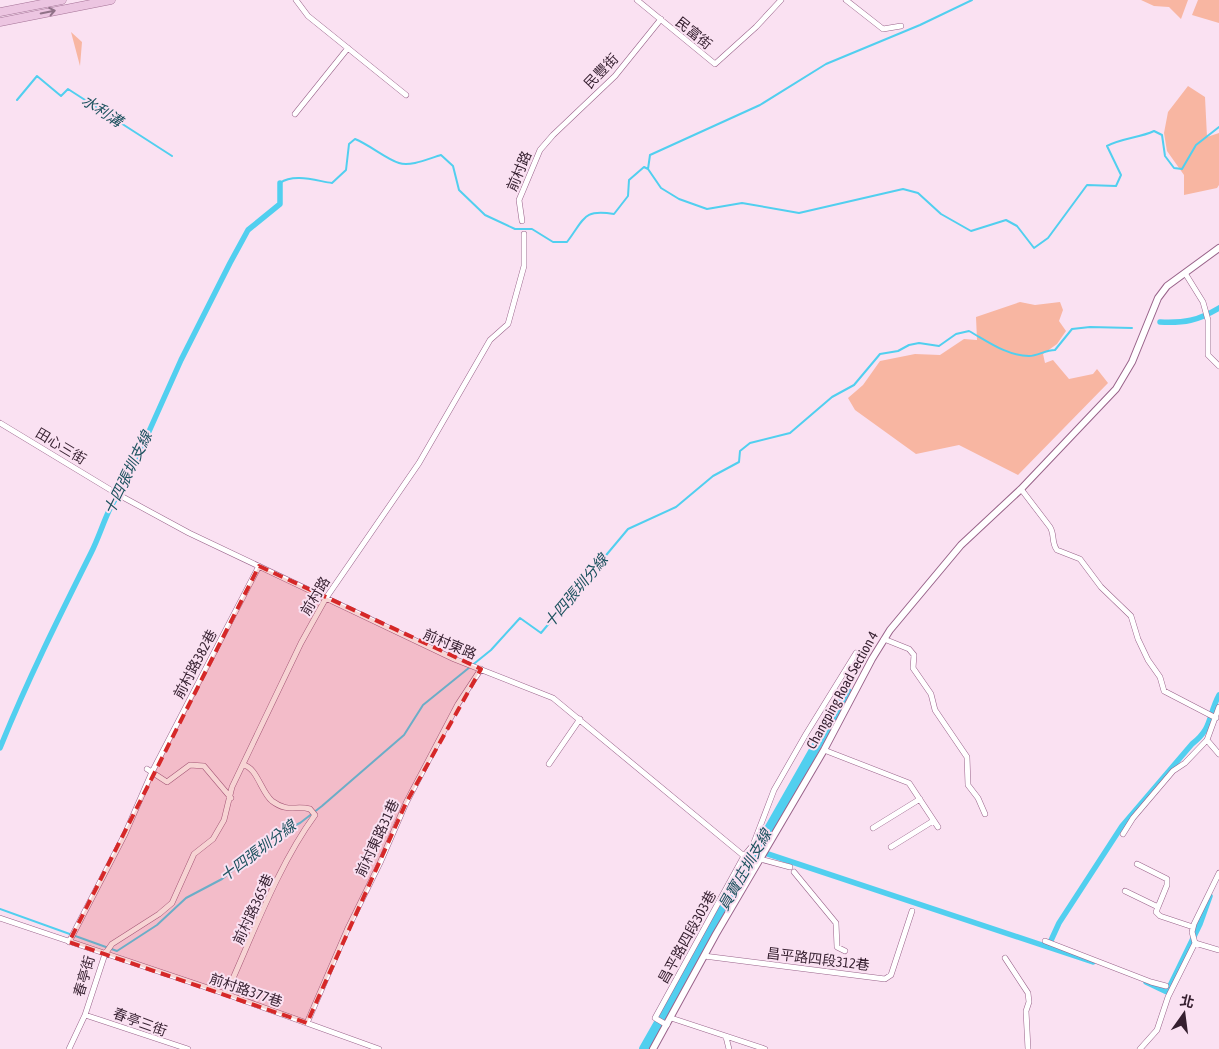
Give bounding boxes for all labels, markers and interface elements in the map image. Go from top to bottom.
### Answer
one-way arrow [39,7,55,17]
street label: 民富街 [673,14,715,52]
street label: 民豐街 [581,50,621,92]
water label: 水利溝 [79,91,127,131]
street label: 前村路 [503,149,535,193]
street label: 田心三街 [33,425,89,467]
water label: 十四張圳支線 [100,427,156,517]
water label: 十四張圳分線 [540,549,612,631]
street label: 前村路 [297,574,333,618]
street label: 前村東路 [421,626,479,662]
street label: 前村路382巷 [170,627,220,701]
street label: Changping Road Section 4 [803,628,881,752]
street label: 前村東路31巷 [352,797,402,879]
water label: 十四張圳分線 [217,816,300,884]
water label: 員寶庄圳支線 [715,825,775,913]
street label: 前村路365巷 [230,871,276,947]
street label: 昌平路四段303巷 [655,888,719,986]
street label: 昌平路四段312巷 [766,945,870,973]
street label: 春亭街 [71,954,97,998]
street label: 前村路377巷 [208,970,284,1010]
north arrow [1159,989,1209,1039]
text: 北 [1178,992,1196,1011]
street label: 春亭三街 [111,1005,169,1039]

